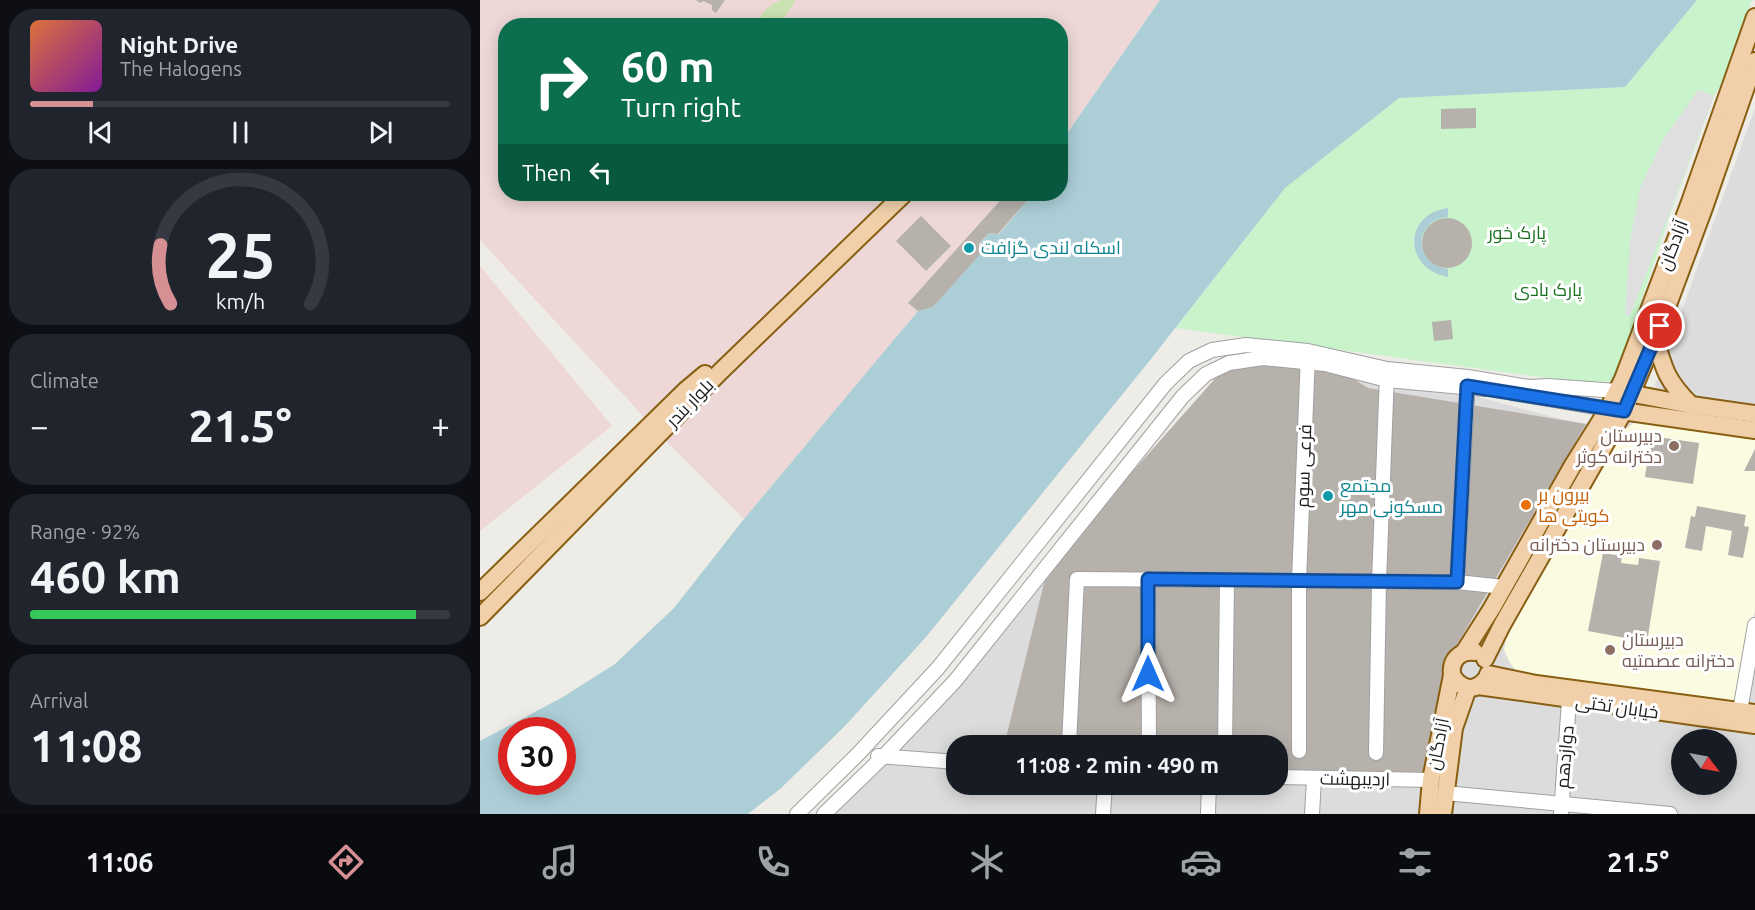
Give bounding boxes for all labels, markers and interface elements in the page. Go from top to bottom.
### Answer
text: Night Drive [120,32,238,57]
icon: right [522,42,600,120]
text: 60 m [621,43,715,90]
text: The Halogens [120,57,242,80]
text: Turn right [621,92,741,122]
icon: previous [84,116,117,149]
icon: pause [224,116,257,149]
icon: next [364,116,397,149]
icon: left [584,156,617,189]
text: Then [522,160,572,185]
street label: آزادگان [1653,216,1693,273]
text: 25 [205,220,275,290]
park label: پارک خور [1487,222,1546,245]
place label: اسکله لندی گزافت [981,237,1121,259]
marker: اسکله لندی گزافت [962,241,976,255]
park label: پارک بادی [1514,279,1582,302]
text: km/h [215,289,265,313]
pin [1634,300,1685,351]
icon: arrive [1643,309,1676,342]
text: Climate [30,369,99,392]
street label: بلوار بندر [661,374,718,433]
text: 21.5° [188,400,292,451]
text: − [30,407,49,444]
text: + [431,407,450,444]
street label: فرعی سوم [1292,424,1317,508]
place label: دبیرستان دخترانه کوثر [1576,425,1662,468]
marker: دبیرستان دخترانه کوثر [1667,439,1681,453]
place label: مجتمع مسکونی مهر [1339,475,1443,518]
place label: بیرون بر کویتی ها [1537,484,1609,527]
marker: مجتمع مسکونی مهر [1321,489,1335,503]
marker: بیرون بر کویتی ها [1519,498,1533,512]
text: Range · 92% [30,520,140,543]
place label: دبیرستان دخترانه [1530,534,1645,556]
marker: دبیرستان دخترانه [1650,538,1664,552]
text: 460 km [30,551,181,602]
place label: دبیرستان دخترانه عصمتیه [1622,629,1735,672]
position arrow [1116,642,1180,706]
marker: دبیرستان دخترانه عصمتیه [1603,643,1617,657]
text: Arrival [30,689,88,712]
street label: خیابان تختی [1574,690,1660,724]
street label: آزادگان [1422,716,1454,772]
speed limit sign: 30 [498,717,576,795]
text: 11:08 [30,720,143,771]
street label: دوازدهم [1551,725,1580,789]
north arrow [1671,729,1737,795]
map controls [1671,729,1737,795]
text: 11:08 · 2 min · 490 m [1015,752,1219,777]
street label: اردیبهشت [1320,767,1390,791]
icon: directions [325,841,367,883]
icon: music [539,841,581,883]
icon: phone [752,841,794,883]
icon: climate [966,841,1008,883]
icon: car [1180,841,1222,883]
icon: filters [1394,841,1436,883]
text: 11:06 [86,847,153,877]
text: 21.5° [1607,847,1669,877]

